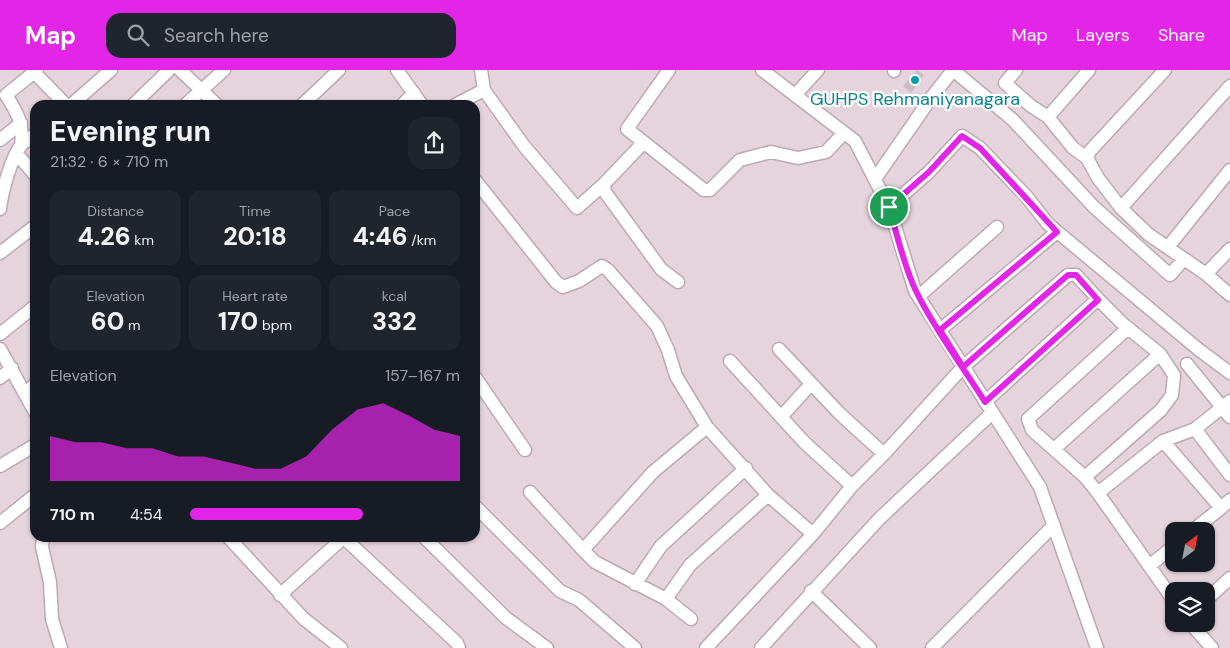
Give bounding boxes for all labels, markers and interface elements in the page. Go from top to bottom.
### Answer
search box [106,13,456,58]
text: Map [25,20,76,51]
icon: search [124,21,152,49]
text: Search here [164,23,269,48]
text: Map [1012,23,1048,47]
text: Layers [1076,23,1130,47]
text: Share [1158,23,1205,47]
marker: GUHPS Rehmaniyanagara [909,74,921,86]
place label: GUHPS Rehmaniyanagara [810,87,1020,111]
text: Evening run [50,113,211,150]
button: share [408,117,460,169]
text: 21:32 · 6 × 710 m [50,151,168,172]
pin [868,186,910,228]
icon: arrive [875,193,903,221]
text: Distance [87,202,144,220]
text: Time [239,202,271,220]
text: Pace [379,202,410,220]
text: 4.26 [77,220,131,253]
text: 20:18 [223,220,287,253]
text: 4:46 [352,220,408,253]
text: km [131,231,154,249]
text: /km [408,231,436,249]
text: Elevation [86,287,145,305]
text: Heart rate [222,287,288,305]
text: kcal [382,287,407,305]
text: 60 [91,305,124,338]
text: 170 [218,305,258,338]
text: 332 [372,305,417,338]
text: m [124,316,141,334]
text: bpm [258,316,292,334]
text: Elevation [50,365,117,386]
text: 157–167 m [385,365,460,386]
text: 710 m [50,504,95,525]
text: 4:54 [130,504,162,525]
north arrow [1165,522,1215,572]
map controls [1165,522,1215,632]
button: layers [1165,582,1215,632]

